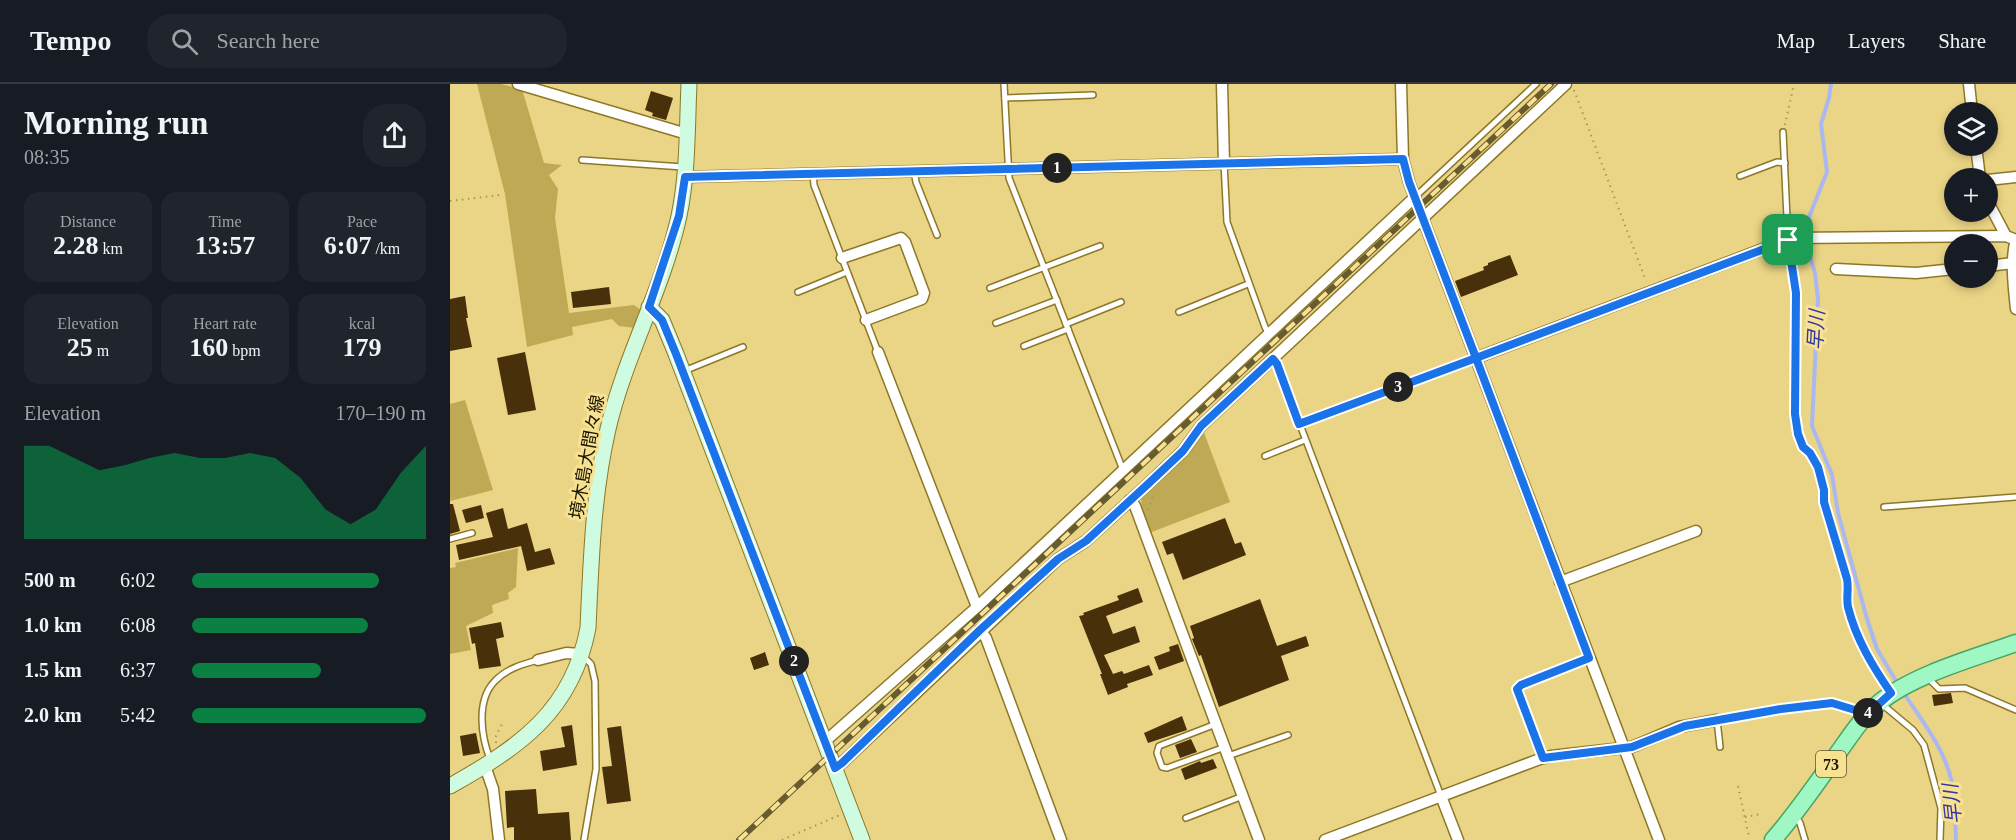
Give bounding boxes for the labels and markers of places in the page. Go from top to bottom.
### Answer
pin: 1 [1042,153,1072,183]
pin [1762,214,1813,265]
pin: 3 [1383,372,1413,402]
pin: 2 [779,646,809,676]
pin: 4 [1853,698,1883,728]

